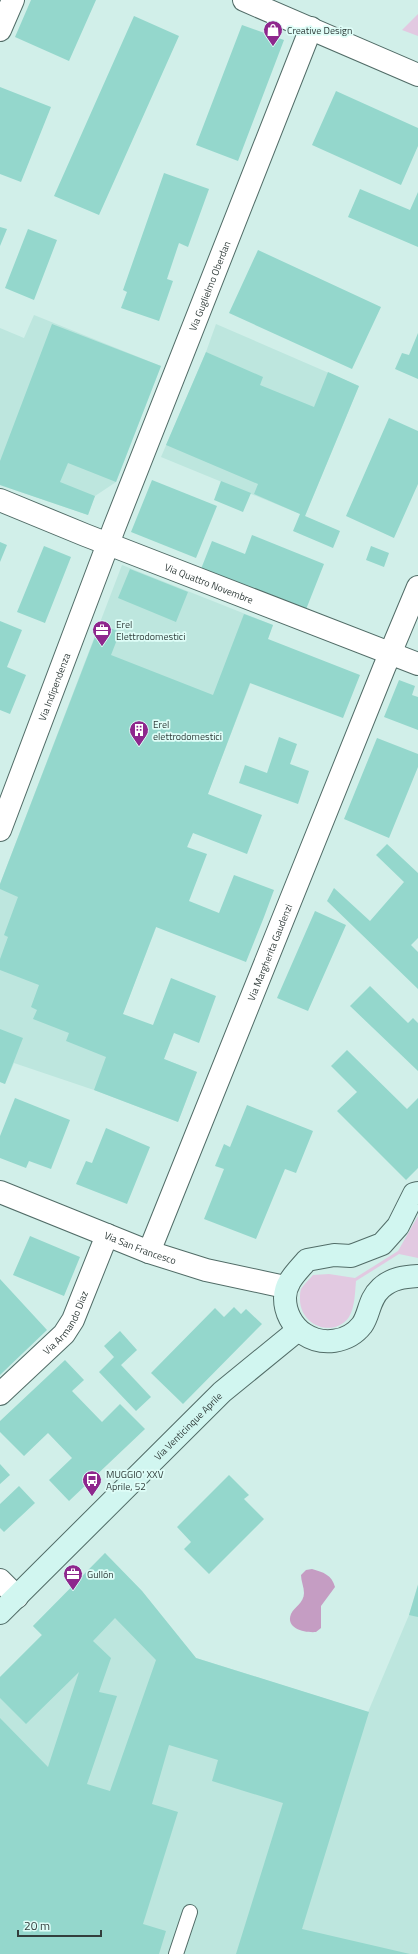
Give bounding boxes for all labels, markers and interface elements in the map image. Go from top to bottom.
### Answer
shop icon: Creative Design [262,19,284,47]
place label: Creative Design [287,23,352,38]
street label: Via Guglielmo Oberdan [185,239,234,333]
street label: Via Quattro Novembre [163,559,256,607]
place label: Erel Elettrodomestici [116,617,185,644]
office icon: Erel Elettrodomestici [91,619,113,647]
street label: Via Indipendenza [34,651,74,723]
place label: Erel elettrodomestici [153,717,222,744]
building icon: Erel elettrodomestici [128,719,150,747]
street label: Via Margherita Gaudenzi [243,902,296,1003]
street label: Via San Francesco [102,1227,178,1268]
street label: Via Armando Diaz [39,1288,92,1358]
street label: Via Venticinque Aprile [150,1389,225,1463]
place label: MUGGIO' XXV Aprile, 52 [106,1467,164,1494]
bus stop icon: MUGGIO' XXV Aprile, 52 [81,1469,103,1497]
office icon: Gullón [62,1563,84,1591]
place label: Gullón [87,1567,114,1582]
scale bar [18,1912,101,1938]
text: 20 m [24,1916,50,1935]

